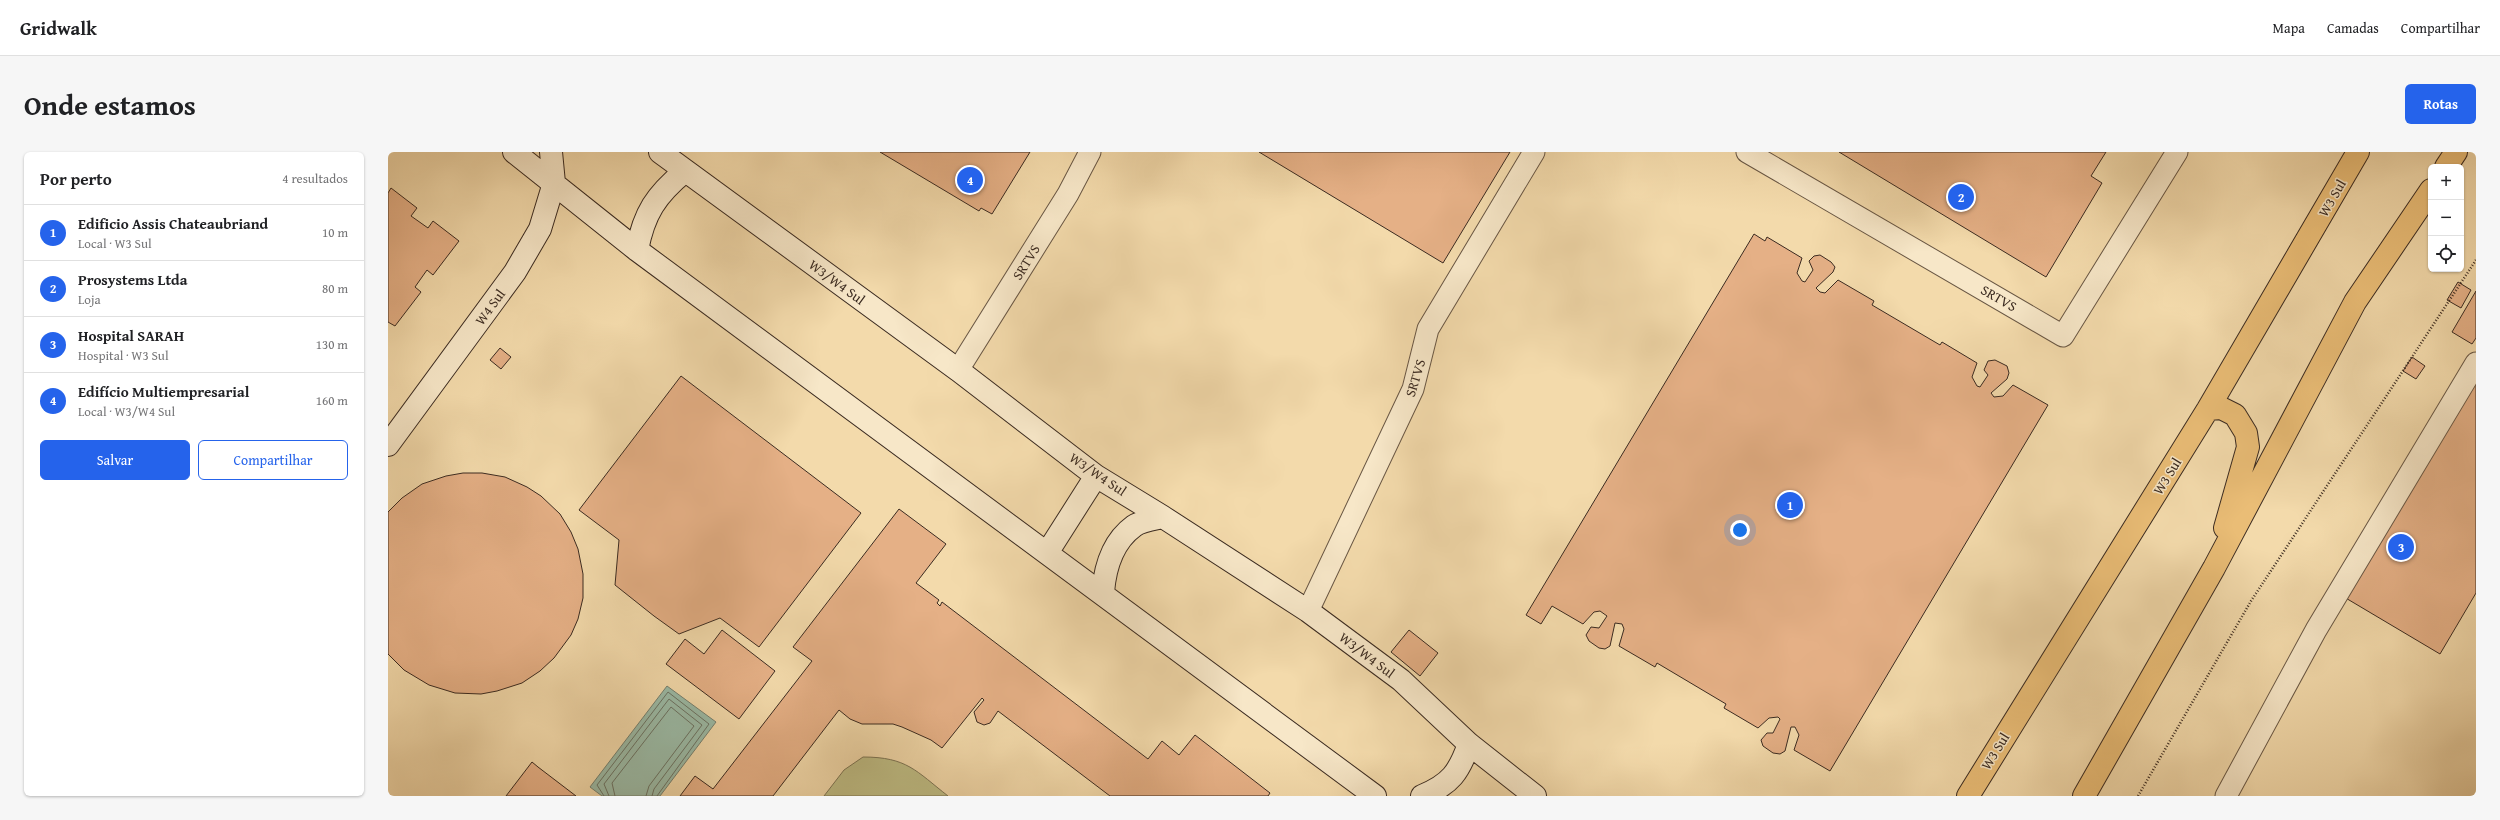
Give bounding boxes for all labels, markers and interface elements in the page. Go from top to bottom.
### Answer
text: Gridwalk [20,14,97,42]
text: Mapa [2273,18,2305,38]
text: Camadas [2327,18,2379,38]
text: Compartilhar [2401,18,2480,38]
text: Onde estamos [24,84,196,125]
button: Rotas [2405,84,2476,124]
map controls [2428,164,2464,272]
button: + [2428,164,2464,200]
pin: 4 [957,165,983,195]
text: Por perto [40,166,112,191]
text: 4 resultados [282,169,348,188]
street label: W3 Sul [2313,176,2351,220]
pin: 2 [1948,182,1974,212]
button: − [2428,200,2464,236]
text: Edificio Assis Chateaubriand [78,213,268,234]
text: 1 [50,223,56,242]
text: 10 m [322,223,348,242]
text: Local · W3 Sul [78,234,152,253]
button: locate [2428,236,2464,272]
street label: SRTVS [1007,240,1045,284]
street label: W3/W4 Sul [805,255,869,309]
text: Prosystems Ltda [78,269,187,290]
text: 2 [50,279,56,298]
text: 80 m [322,279,348,298]
street label: SRTVS [1977,280,2021,316]
street label: W4 Sul [470,285,510,329]
text: Loja [78,290,101,309]
text: Hospital SARAH [78,325,184,346]
text: 3 [50,335,56,354]
text: 130 m [316,335,348,354]
text: Hospital · W3 Sul [78,346,169,365]
street label: SRTVS [1400,357,1430,399]
text: Edifício Multiempresarial [78,381,249,402]
text: 4 [50,391,56,410]
text: 160 m [316,391,348,410]
text: Local · W3/W4 Sul [78,402,175,421]
button: Salvar [40,440,190,480]
button: Compartilhar [198,440,348,480]
street label: W3/W4 Sul [1065,447,1131,501]
street label: W3 Sul [2148,454,2186,498]
pin: 1 [1777,490,1803,520]
your location [1730,520,1750,540]
pin: 3 [2388,532,2414,562]
street label: W3/W4 Sul [1335,627,1399,683]
street label: W3 Sul [1976,729,2014,773]

